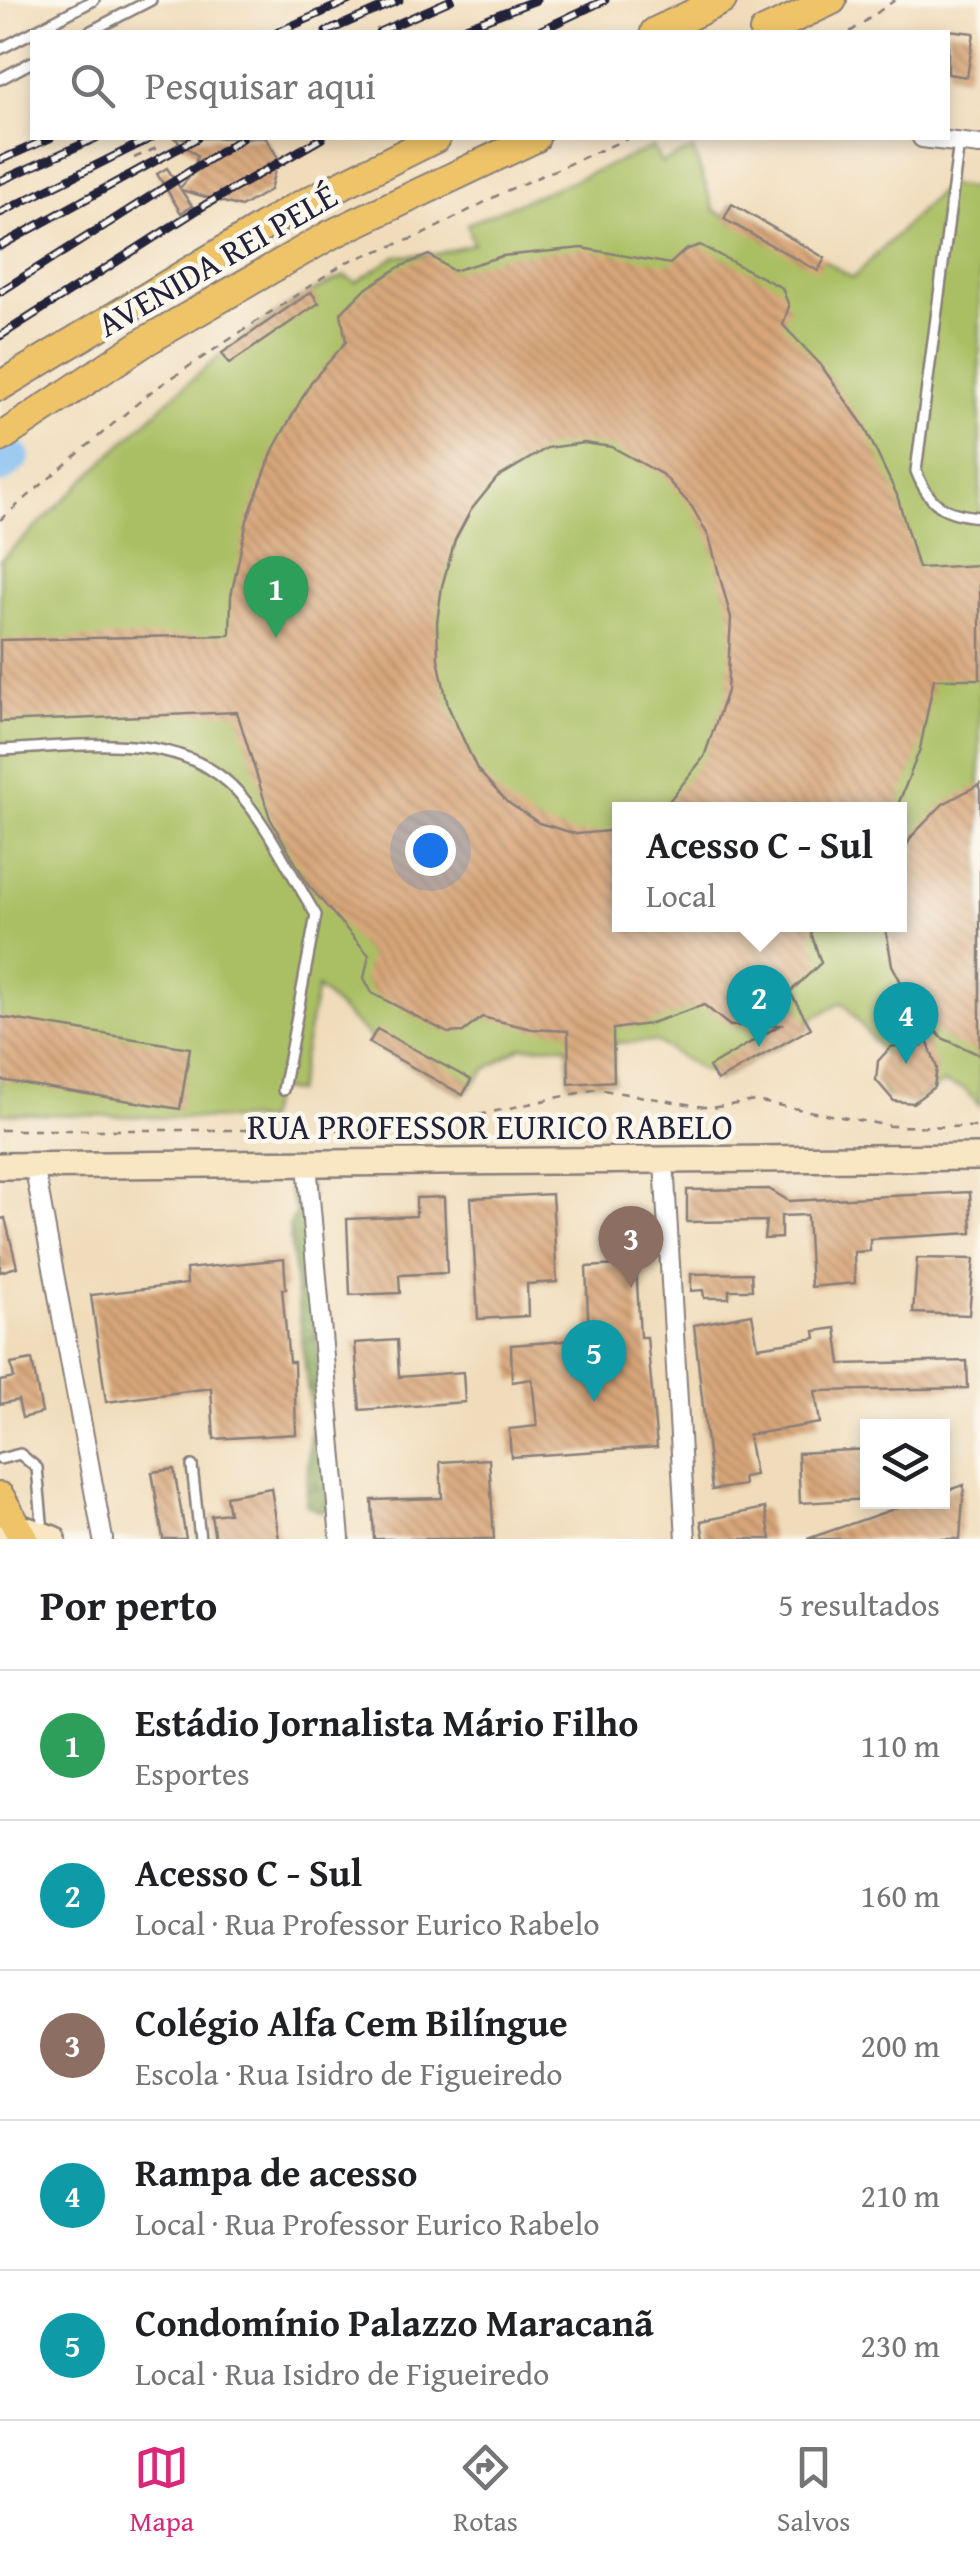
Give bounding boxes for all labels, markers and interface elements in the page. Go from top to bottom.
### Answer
search box [30,30,950,140]
text: Pesquisar aqui [145,57,376,113]
icon: search [65,58,120,113]
street label: AVENIDA REI PELÉ [87,170,346,349]
pin: 1 [244,556,308,638]
popup [612,802,907,932]
text: Acesso C - Sul [646,816,873,872]
your location [405,825,456,876]
text: Local [646,872,716,919]
pin: 2 [726,964,792,1047]
pin: 4 [874,982,938,1064]
street label: RUA PROFESSOR EURICO RABELO [247,1101,733,1152]
pin: 3 [598,1206,664,1288]
pin: 5 [562,1320,626,1402]
map controls [860,1419,950,1509]
button: layers [860,1419,950,1509]
text: Por perto [40,1574,217,1635]
text: 5 resultados [778,1581,940,1628]
text: Estádio Jornalista Mário Filho [135,1694,638,1750]
text: 1 [64,1722,81,1769]
text: 110 m [861,1722,940,1769]
text: Esportes [135,1750,250,1797]
text: Acesso C - Sul [135,1844,362,1900]
text: 2 [64,1872,81,1919]
text: 160 m [861,1872,940,1919]
text: Local · Rua Professor Eurico Rabelo [135,1900,600,1947]
text: Colégio Alfa Cem Bilíngue [135,1994,568,2050]
text: 3 [64,2022,81,2069]
text: 200 m [861,2022,940,2069]
text: Escola · Rua Isidro de Figueiredo [135,2050,563,2097]
text: Rampa de acesso [135,2144,417,2200]
text: 4 [64,2172,81,2219]
text: 210 m [861,2172,940,2219]
text: Local · Rua Professor Eurico Rabelo [135,2200,600,2247]
text: Condomínio Palazzo Maracanã [135,2294,654,2350]
text: 5 [64,2322,81,2369]
text: 230 m [861,2322,940,2369]
text: Local · Rua Isidro de Figueiredo [135,2350,549,2397]
tab: Mapa [130,2440,194,2541]
tab: Rotas [453,2440,518,2541]
tab: Salvos [777,2440,850,2541]

